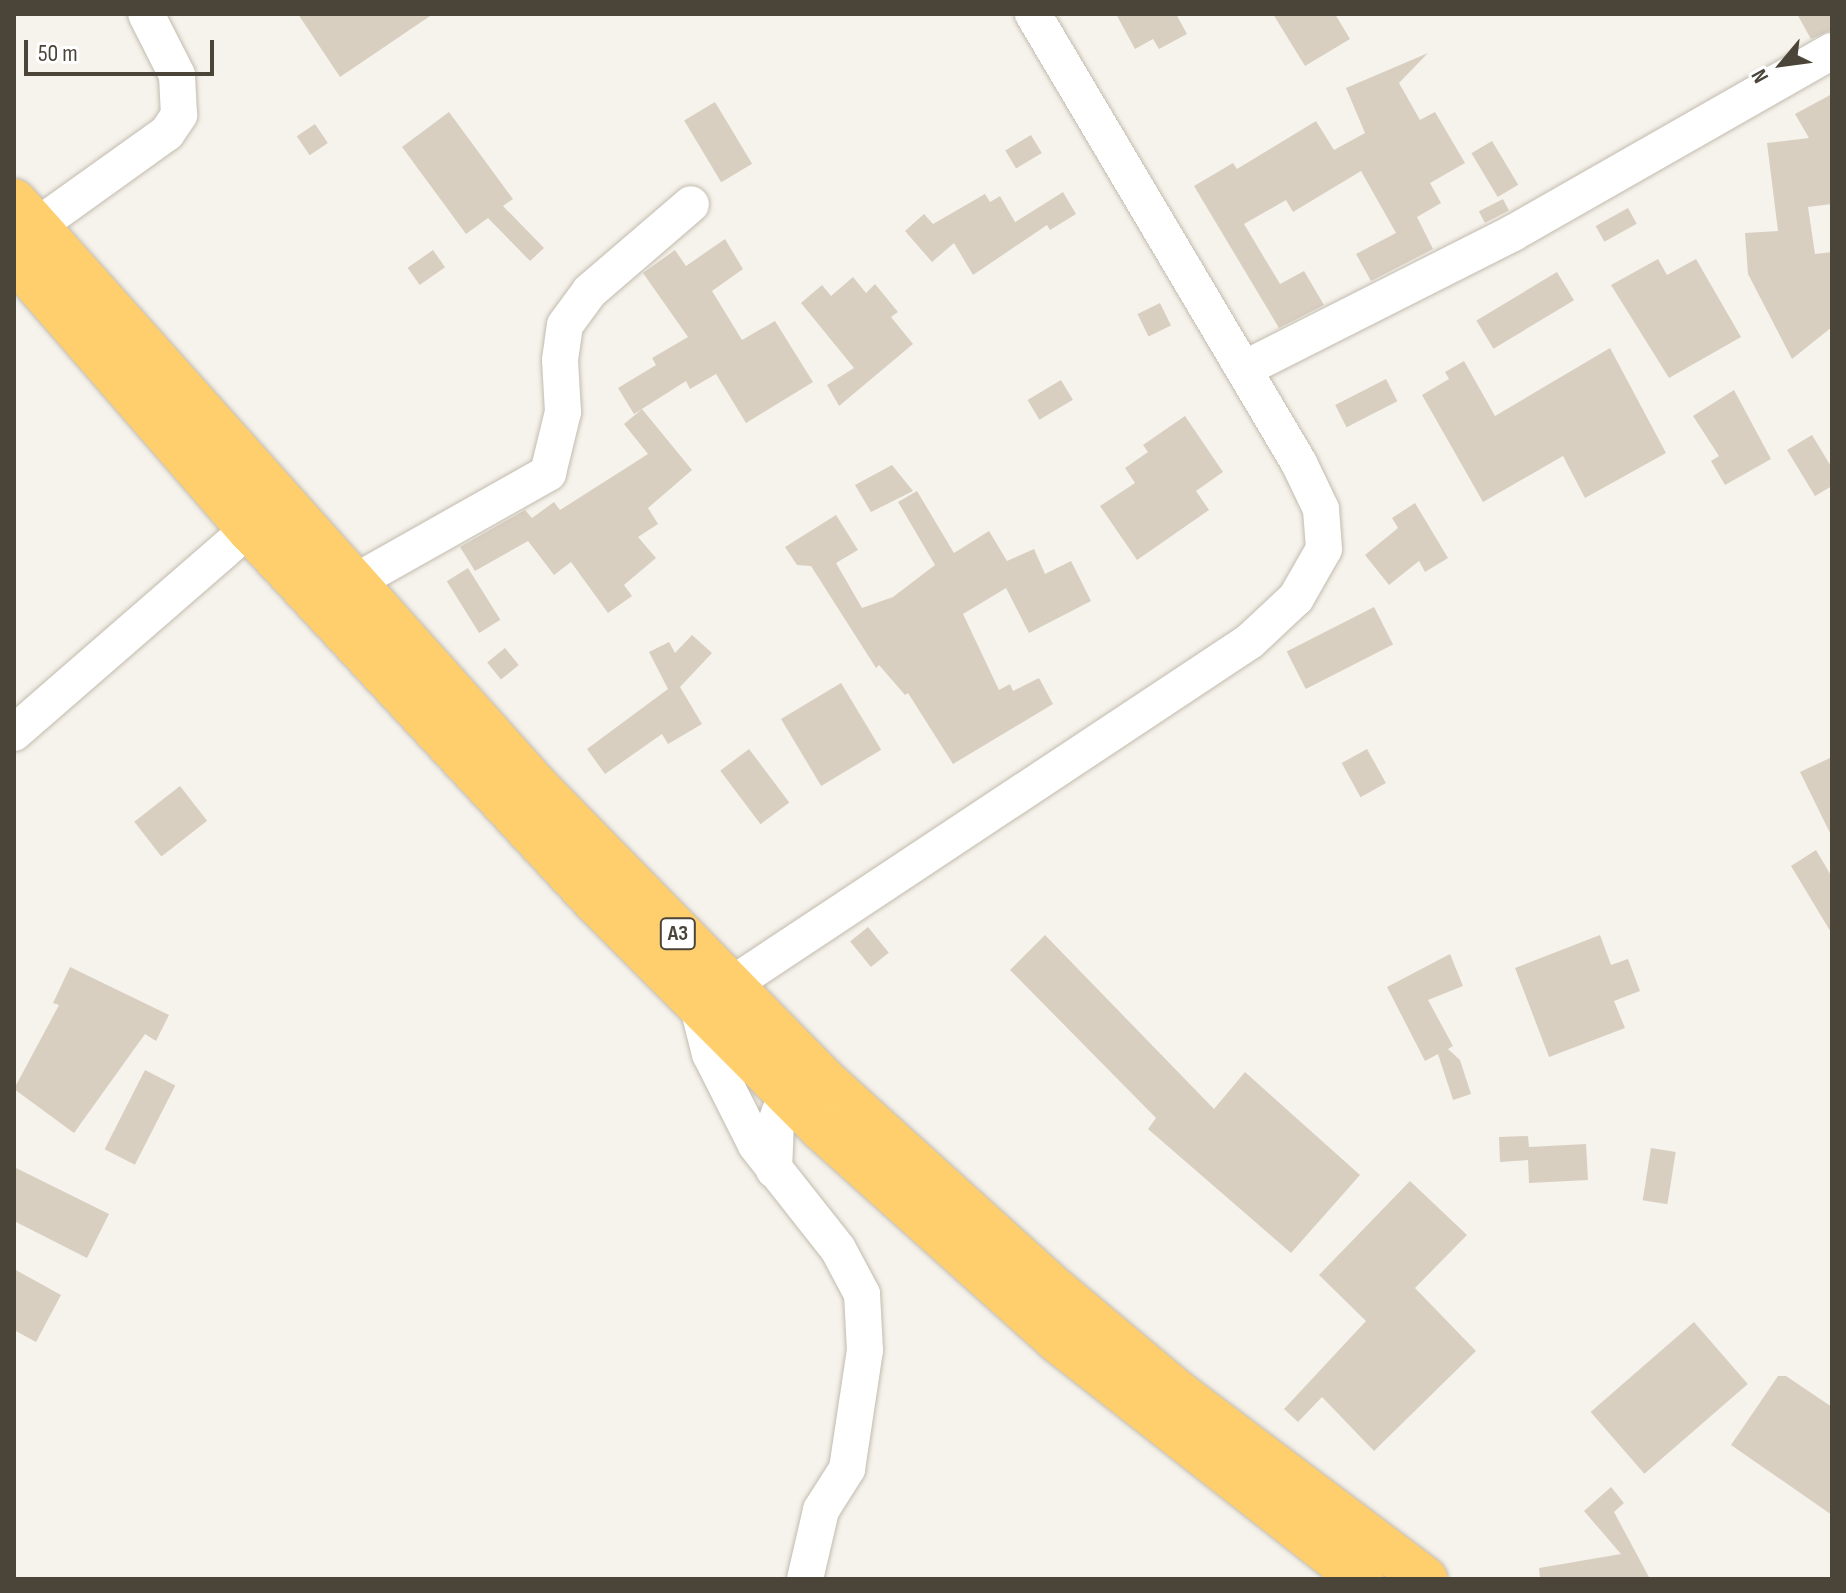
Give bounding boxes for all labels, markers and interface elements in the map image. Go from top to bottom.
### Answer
scale bar [28,24,218,74]
north arrow [1742,24,1822,104]
text: 50 m [38,39,78,68]
text: N [1746,64,1775,88]
road number: A3 [658,916,698,952]

